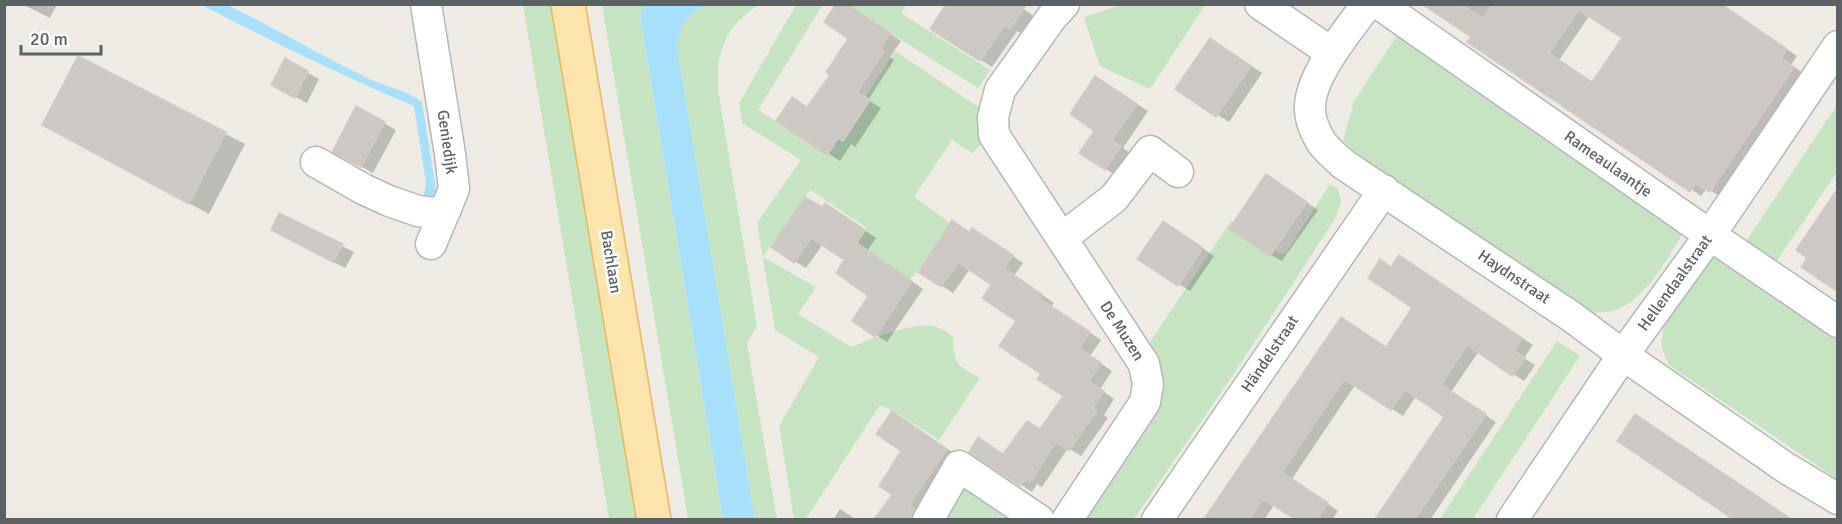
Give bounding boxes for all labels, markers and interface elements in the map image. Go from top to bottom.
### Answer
scale bar [21,18,100,56]
text: 20 m [30,28,68,50]
street label: Geniedijk [433,109,461,175]
street label: Rameaulaantje [1560,126,1656,202]
street label: Bachlaan [596,229,626,295]
street label: Hellendaalstraat [1633,231,1717,335]
street label: Haydnstraat [1474,245,1554,309]
street label: De Muzen [1095,297,1149,365]
street label: Händelstraat [1237,311,1303,396]

